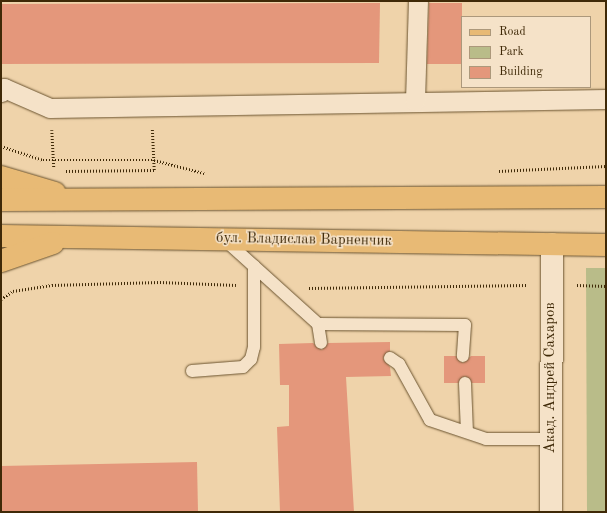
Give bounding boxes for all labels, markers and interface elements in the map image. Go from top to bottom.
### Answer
legend [461,16,591,88]
text: Road [499,26,526,38]
text: Park [499,46,524,58]
text: Building [499,66,543,78]
street label: бул. Владислав Варненчик [216,229,392,251]
street label: Акад. Андрей Сахаров [542,302,560,454]

